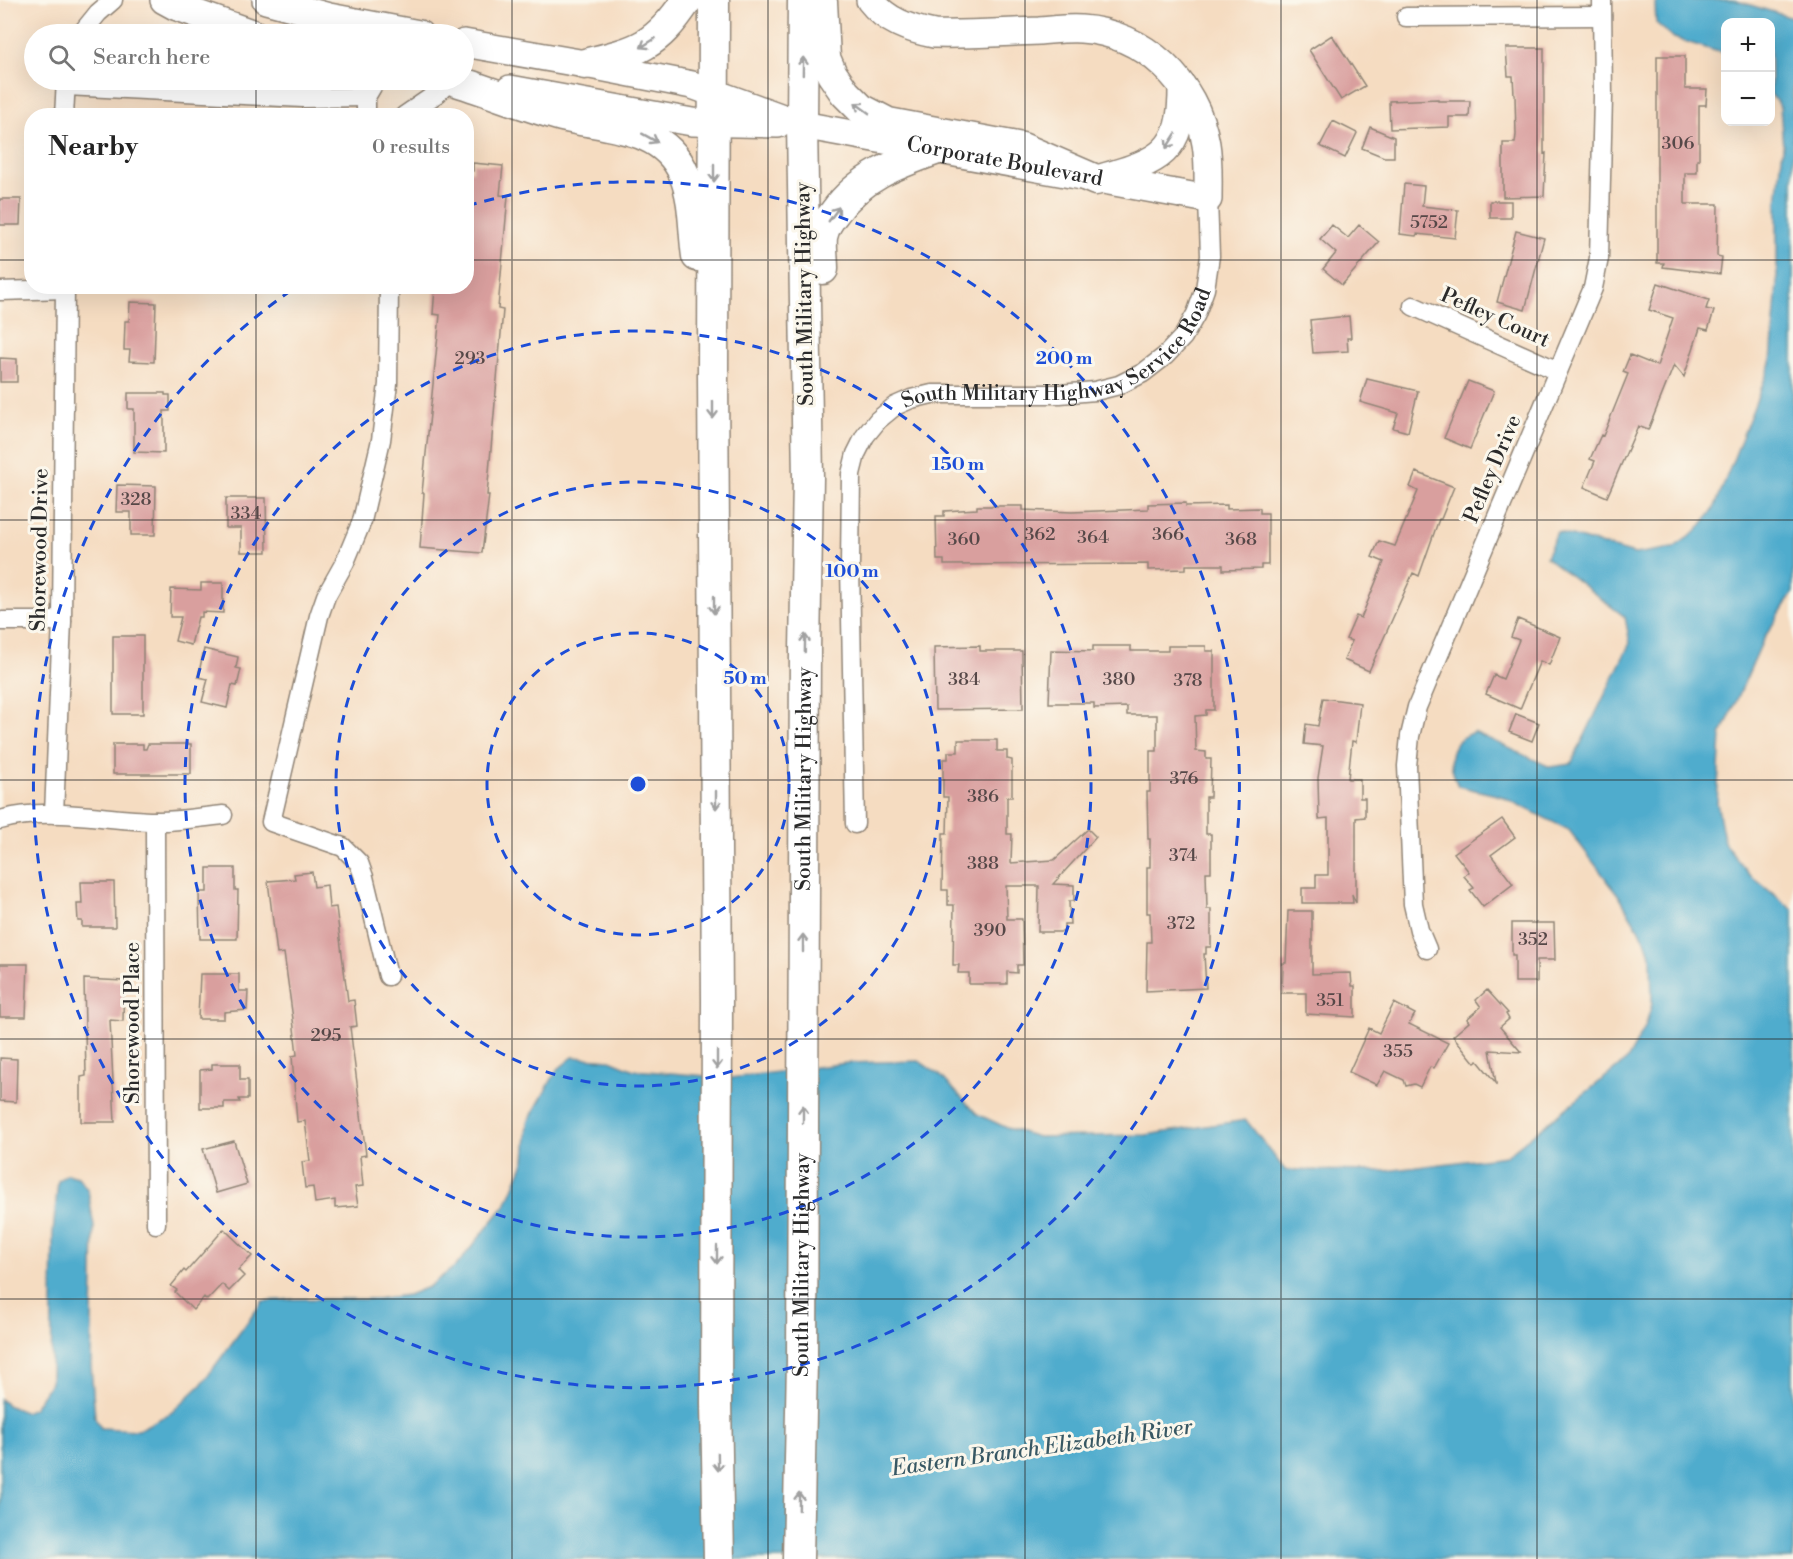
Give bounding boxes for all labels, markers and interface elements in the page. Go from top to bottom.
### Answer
map controls [1721,18,1775,126]
button: + [1721,18,1775,72]
search box [24,24,474,90]
one-way arrow [640,37,657,49]
icon: search [45,41,78,74]
text: Search here [93,44,210,71]
one-way arrow [797,57,809,77]
button: − [1721,72,1775,126]
one-way arrow [854,101,870,114]
text: Nearby [48,131,138,163]
street label: Corporate Boulevard [905,131,1105,193]
house number: 306 [1662,132,1694,155]
one-way arrow [640,133,658,144]
one-way arrow [1164,133,1177,150]
text: 0 results [372,135,450,160]
one-way arrow [708,162,720,182]
street label: South Military Highway [790,181,820,406]
one-way arrow [828,206,840,222]
house number: 5752 [1410,211,1448,234]
street label: Pefley Court [1436,282,1554,354]
street label: South Military Highway Service Road [897,284,1217,415]
house number: 293 [454,347,486,370]
text: 200 m [1036,347,1093,370]
one-way arrow [707,399,719,419]
street label: Pefley Drive [1459,411,1527,527]
text: 150 m [932,453,985,476]
street label: Shorewood Drive [26,468,54,632]
house number: 328 [120,488,152,511]
house number: 334 [231,502,262,525]
house number: 362 [1024,523,1056,546]
house number: 366 [1152,523,1184,546]
house number: 364 [1077,526,1109,549]
house number: 360 [948,528,980,551]
house number: 368 [1225,528,1257,551]
text: 100 m [825,560,879,583]
one-way arrow [709,594,720,614]
one-way arrow [799,633,811,653]
street label: South Military Highway [791,666,818,891]
text: 50 m [723,667,767,690]
house number: 384 [948,668,980,691]
house number: 380 [1103,668,1136,691]
house number: 378 [1173,669,1203,692]
house number: 376 [1170,767,1199,790]
centre of rings [628,774,648,794]
house number: 386 [967,785,999,808]
one-way arrow [710,789,722,809]
house number: 374 [1169,844,1197,867]
house number: 388 [967,852,999,875]
house number: 372 [1167,912,1195,935]
house number: 390 [974,919,1006,942]
house number: 352 [1518,928,1548,951]
one-way arrow [797,933,809,953]
street label: Shorewood Place [120,942,146,1104]
house number: 351 [1316,989,1344,1012]
house number: 295 [310,1024,342,1047]
house number: 355 [1383,1040,1413,1063]
one-way arrow [711,1049,723,1069]
one-way arrow [797,1104,809,1124]
street label: South Military Highway [789,1152,816,1377]
one-way arrow [711,1244,723,1264]
water label: Eastern Branch Elizabeth River [889,1413,1195,1483]
one-way arrow [712,1451,723,1471]
one-way arrow [794,1491,805,1511]

